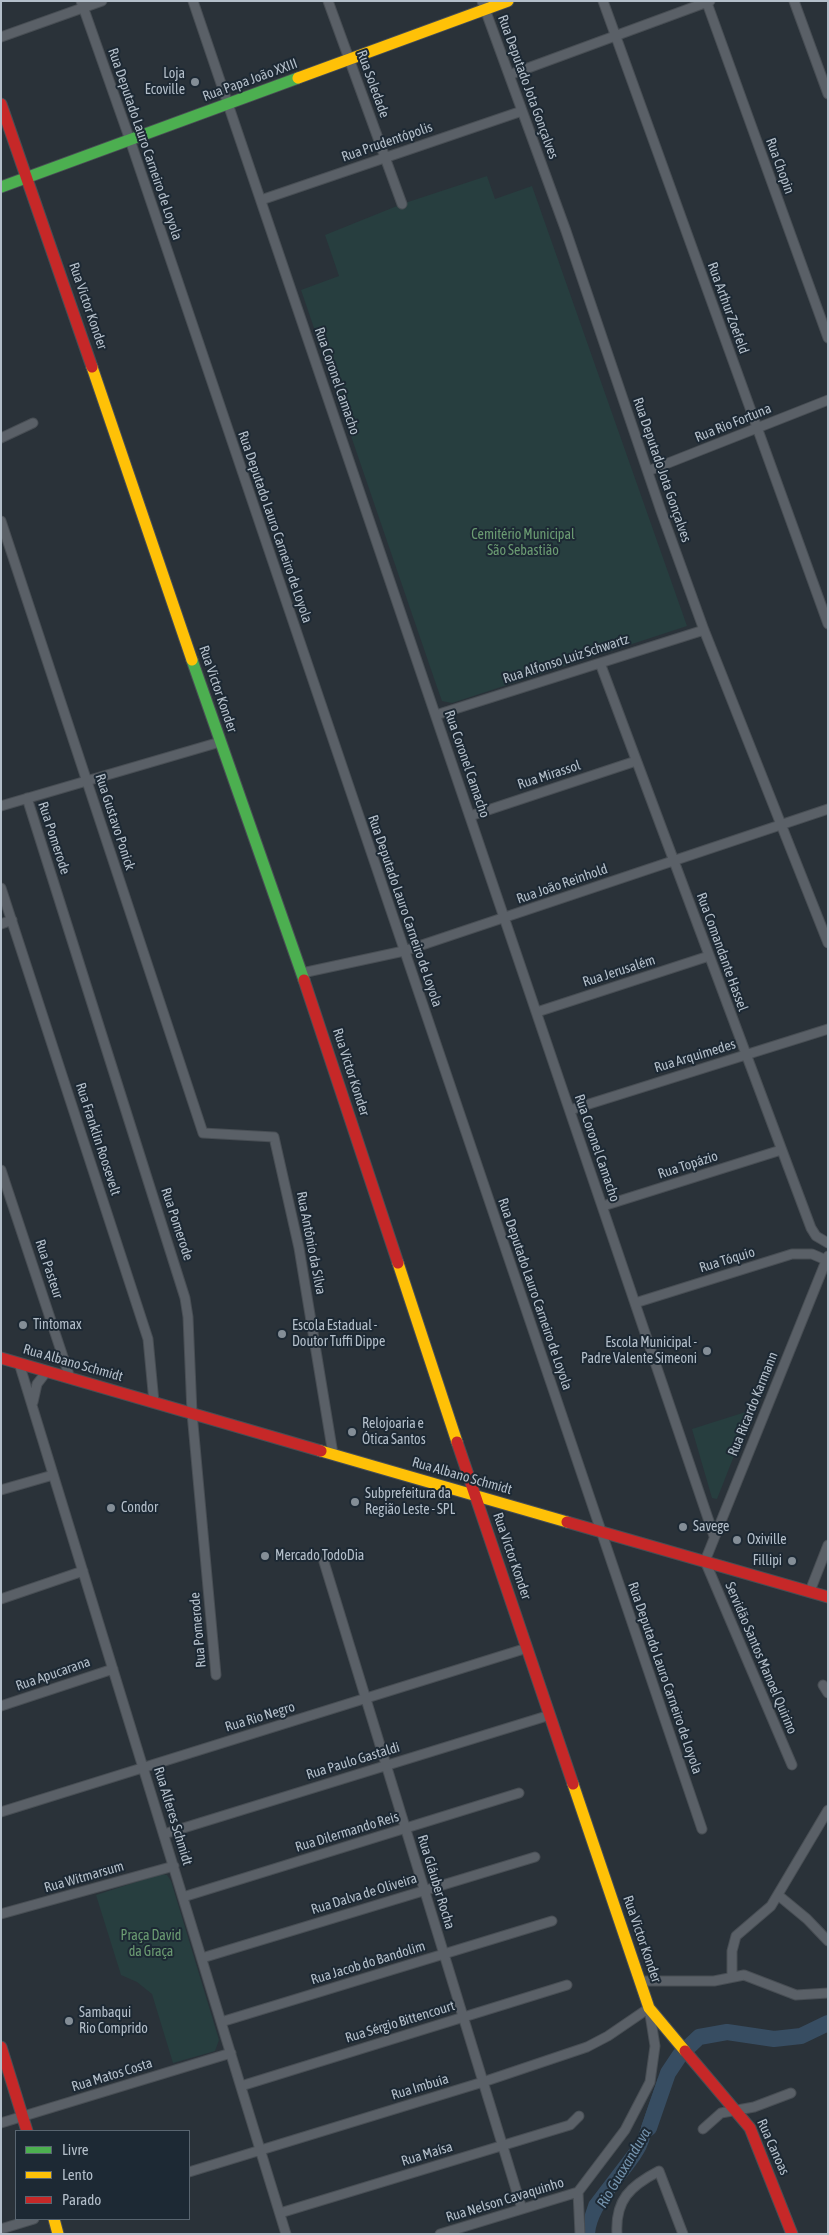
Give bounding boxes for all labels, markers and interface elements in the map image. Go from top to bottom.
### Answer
street label: Rua Deputado Jota Gonçalves [494,13,562,161]
street label: Rua Deputado Lauro Carneiro de Loyola [104,46,186,242]
street label: Rua Soledade [353,48,393,120]
street label: Rua Papa João XXIII [200,55,300,105]
place label: Loja Ecoville [145,66,185,98]
marker: Loja Ecoville [189,76,201,88]
street label: Rua Prudentópolis [339,119,435,165]
street label: Rua Chopin [762,136,798,196]
street label: Rua Victor Konder [65,260,111,352]
street label: Rua Arthur Zoefeld [704,260,752,356]
street label: Rua Coronel Camacho [311,325,363,437]
street label: Rua Deputado Jota Gonçalves [629,395,695,545]
street label: Rua Rio Fortuna [692,400,774,446]
street label: Rua Deputado Lauro Carneiro de Loyola [234,429,316,625]
park label: Cemitério Municipal São Sebastião [471,527,575,560]
street label: Rua Alfonso Luiz Schwartz [501,631,631,687]
street label: Rua Victor Konder [195,643,241,735]
street label: Rua Coronel Camacho [441,708,493,820]
street label: Rua Mirassol [515,757,583,793]
street label: Rua Gustavo Ponick [91,772,139,872]
street label: Rua Pomerode [34,799,74,877]
street label: Rua Deputado Lauro Carneiro de Loyola [364,813,446,1009]
street label: Rua João Reinhold [514,861,610,907]
street label: Rua Comandante Hassel [693,890,751,1014]
street label: Rua Jerusalém [581,951,657,991]
street label: Rua Victor Konder [329,1026,373,1118]
street label: Rua Arquimedes [652,1036,738,1076]
street label: Rua Franklin Roosevelt [72,1081,124,1197]
street label: Rua Coronel Camacho [571,1092,623,1204]
street label: Rua Topázio [656,1147,720,1183]
street label: Rua Pomerode [157,1185,197,1263]
street label: Rua Antônio da Silva [293,1190,329,1296]
street label: Rua Deputado Lauro Carneiro de Loyola [494,1196,576,1392]
street label: Rua Pasteur [32,1237,66,1301]
street label: Rua Tóquio [697,1244,757,1276]
place label: Tintomax [33,1317,82,1333]
place label: Escola Estadual - Doutor Tuffi Dippe [292,1318,385,1350]
marker: Tintomax [17,1319,29,1331]
marker: Escola Estadual - Doutor Tuffi Dippe [276,1328,288,1340]
place label: Escola Municipal - Padre Valente Simeoni [581,1335,697,1368]
street label: Rua Albano Schmidt [21,1341,125,1385]
marker: Escola Municipal - Padre Valente Simeoni [701,1345,713,1357]
street label: Rua Ricardo Karmann [724,1350,782,1458]
place label: Relojoaria e Ótica Santos [362,1416,426,1448]
marker: Relojoaria e Ótica Santos [346,1426,358,1438]
street label: Rua Albano Schmidt [410,1454,514,1498]
place label: Subprefeitura da Região Leste - SPL [365,1486,455,1518]
marker: Subprefeitura da Região Leste - SPL [349,1496,361,1508]
place label: Condor [121,1500,158,1516]
marker: Condor [105,1502,117,1514]
street label: Rua Victor Konder [489,1510,535,1602]
place label: Savege [693,1519,729,1535]
marker: Savege [677,1521,689,1533]
place label: Oxiville [747,1532,787,1548]
marker: Oxiville [731,1534,743,1546]
place label: Mercado TodoDia [275,1548,364,1564]
marker: Mercado TodoDia [259,1550,271,1562]
place label: Fillipi [753,1553,782,1569]
marker: Fillipi [786,1555,798,1567]
street label: Servidão Santos Manoel Quirino [721,1579,801,1737]
street label: Rua Deputado Lauro Carneiro de Loyola [624,1580,706,1776]
street label: Rua Pomerode [186,1592,210,1668]
street label: Rua Apucarana [13,1653,93,1695]
street label: Rua Rio Negro [223,1698,297,1736]
street label: Rua Paulo Gastaldi [304,1739,402,1783]
street label: Rua Alferes Schmidt [150,1765,196,1867]
street label: Rua Dilermando Reis [293,1808,401,1856]
street label: Rua Gláuber Rocha [414,1833,458,1931]
street label: Rua Witmarsum [42,1858,126,1896]
street label: Rua Dalva de Oliveira [309,1870,419,1918]
street label: Rua Victor Konder [619,1893,665,1985]
park label: Praça David da Graça [121,1928,181,1960]
street label: Rua Jacob do Bandolim [309,1938,427,1988]
street label: Rua Sérgio Bittencourt [343,1997,457,2047]
place label: Sambaqui Rio Comprido [79,2005,148,2038]
marker: Sambaqui Rio Comprido [63,2015,75,2027]
street label: Rua Matos Costa [69,2055,155,2095]
street label: Rua Imbuia [389,2070,451,2104]
street label: Rua Canoas [753,2116,793,2178]
water label: Rio Guaxanduva [593,2125,655,2211]
legend [15,2130,190,2220]
street label: Rua Maísa [399,2138,455,2170]
text: Livre [62,2141,89,2158]
text: Lento [62,2166,93,2183]
street label: Rua Nelson Cavaquinho [444,2174,566,2226]
text: Parado [62,2191,101,2208]

